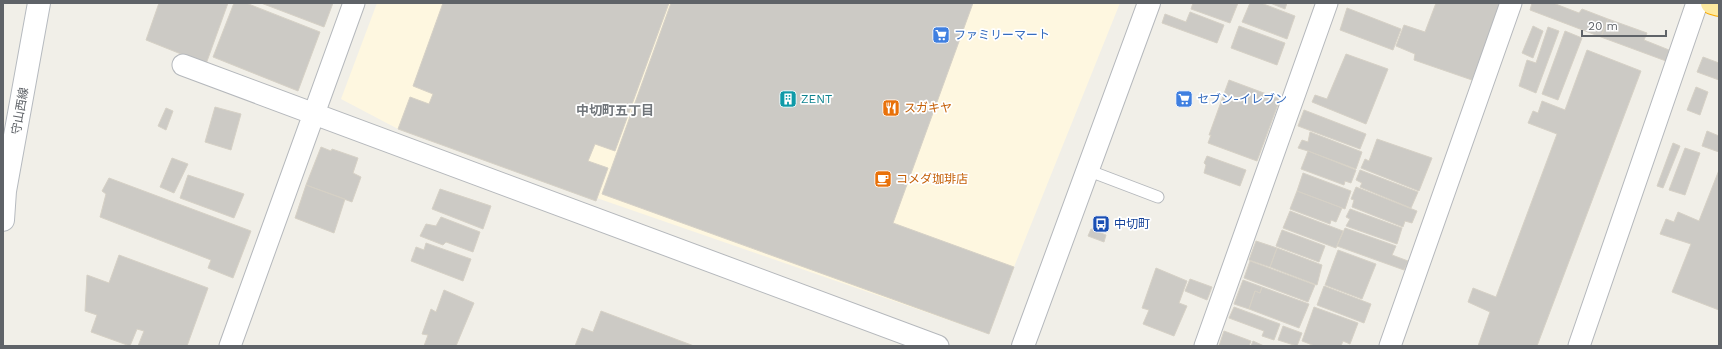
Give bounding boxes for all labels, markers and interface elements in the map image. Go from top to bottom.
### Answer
scale bar [1582,12,1666,38]
text: 20 m [1588,19,1618,33]
supermarket icon: ファミリーマート [931,25,951,45]
place label: ファミリーマート [954,28,1050,42]
street label: 守山西線 [9,86,31,136]
building icon: ZENT [778,89,798,109]
supermarket icon: セブン-イレブン [1174,89,1194,109]
place label: ZENT [801,92,832,106]
place label: セブン-イレブン [1197,92,1287,106]
restaurant icon: スガキヤ [881,98,901,118]
place label: スガキヤ [904,101,952,115]
district label: 中切町五丁目 [576,103,654,118]
cafe icon: コメダ珈琲店 [873,169,893,189]
place label: コメダ珈琲店 [896,172,968,186]
bus stop icon: 中切町 [1091,214,1111,234]
place label: 中切町 [1114,217,1150,231]

